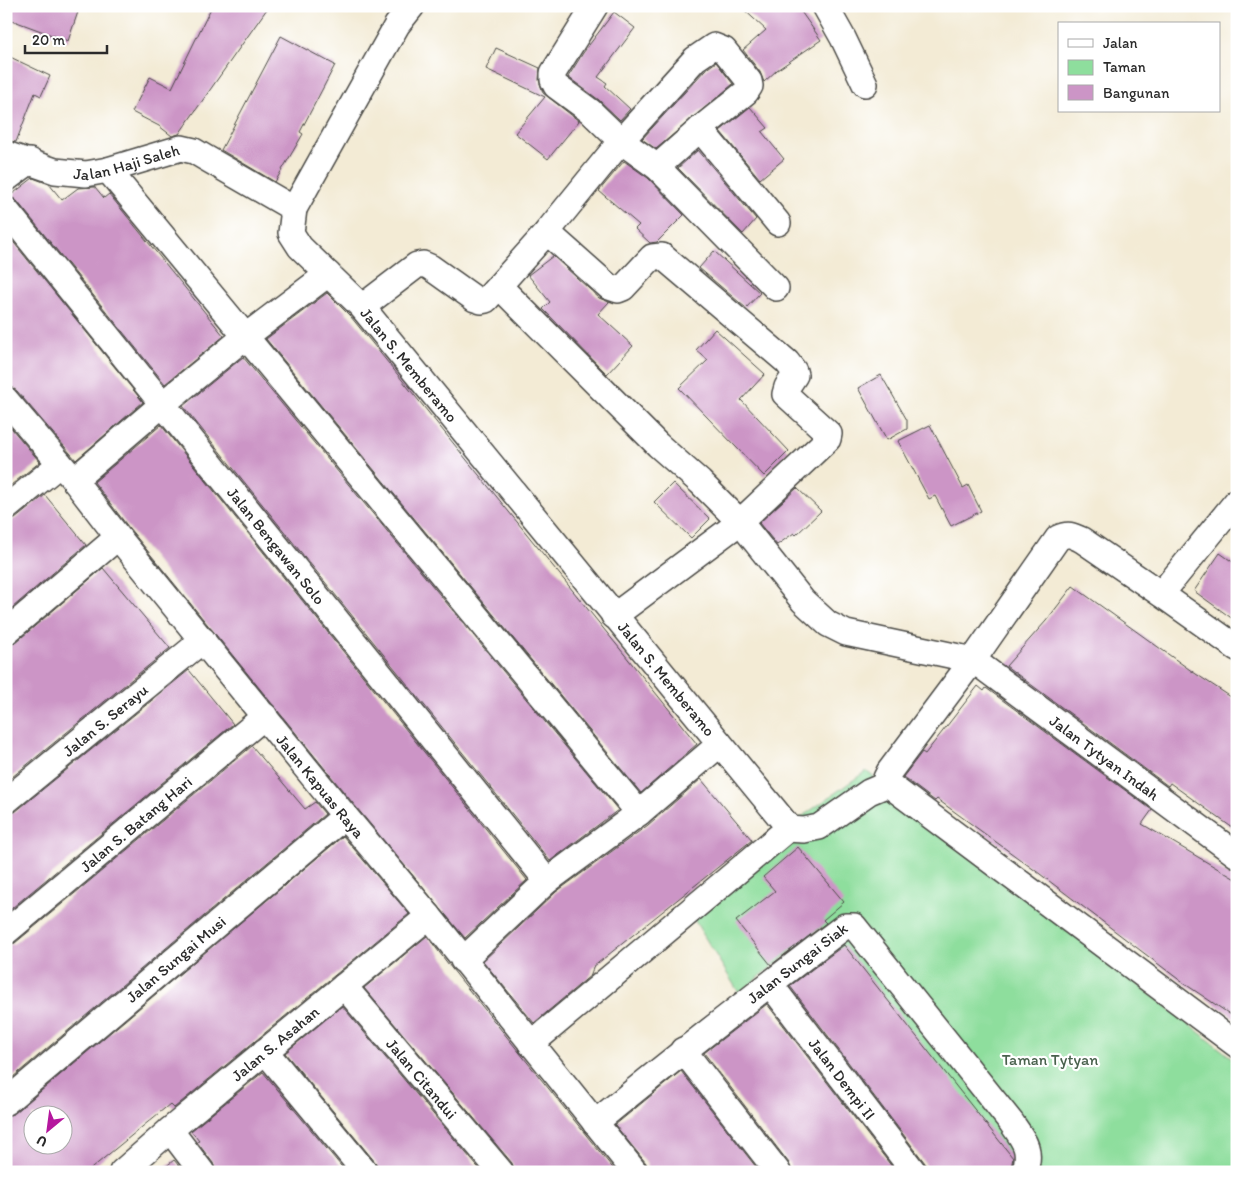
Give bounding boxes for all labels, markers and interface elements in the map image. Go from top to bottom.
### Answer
scale bar [25,22,108,54]
legend [1058,22,1220,112]
text: 20 m [32,31,66,49]
text: Jalan [1103,34,1137,52]
text: Taman [1103,58,1146,76]
text: Bangunan [1103,84,1170,102]
street label: Jalan Haji Saleh [73,140,182,184]
street label: Jalan S. Memberamo [357,303,462,426]
street label: Jalan Bengawan Solo [224,483,329,608]
street label: Jalan S. Memberamo [614,617,719,740]
street label: Jalan S. Serayu [59,680,152,760]
street label: Jalan Tytyan Indah [1046,711,1164,804]
street label: Jalan Kapuas Raya [273,730,369,842]
street label: Jalan S. Batang Hari [76,772,196,876]
street label: Jalan Sungai Musi [122,911,229,1006]
street label: Jalan Sungai Siak [743,918,852,1007]
street label: Jalan S. Asahan [227,1001,323,1085]
street label: Jalan Citandui [383,1034,461,1123]
street label: Jalan Dempi II [805,1034,880,1123]
park label: Taman Tytyan [1002,1050,1098,1069]
north arrow [22,1106,72,1156]
text: U [34,1131,50,1151]

